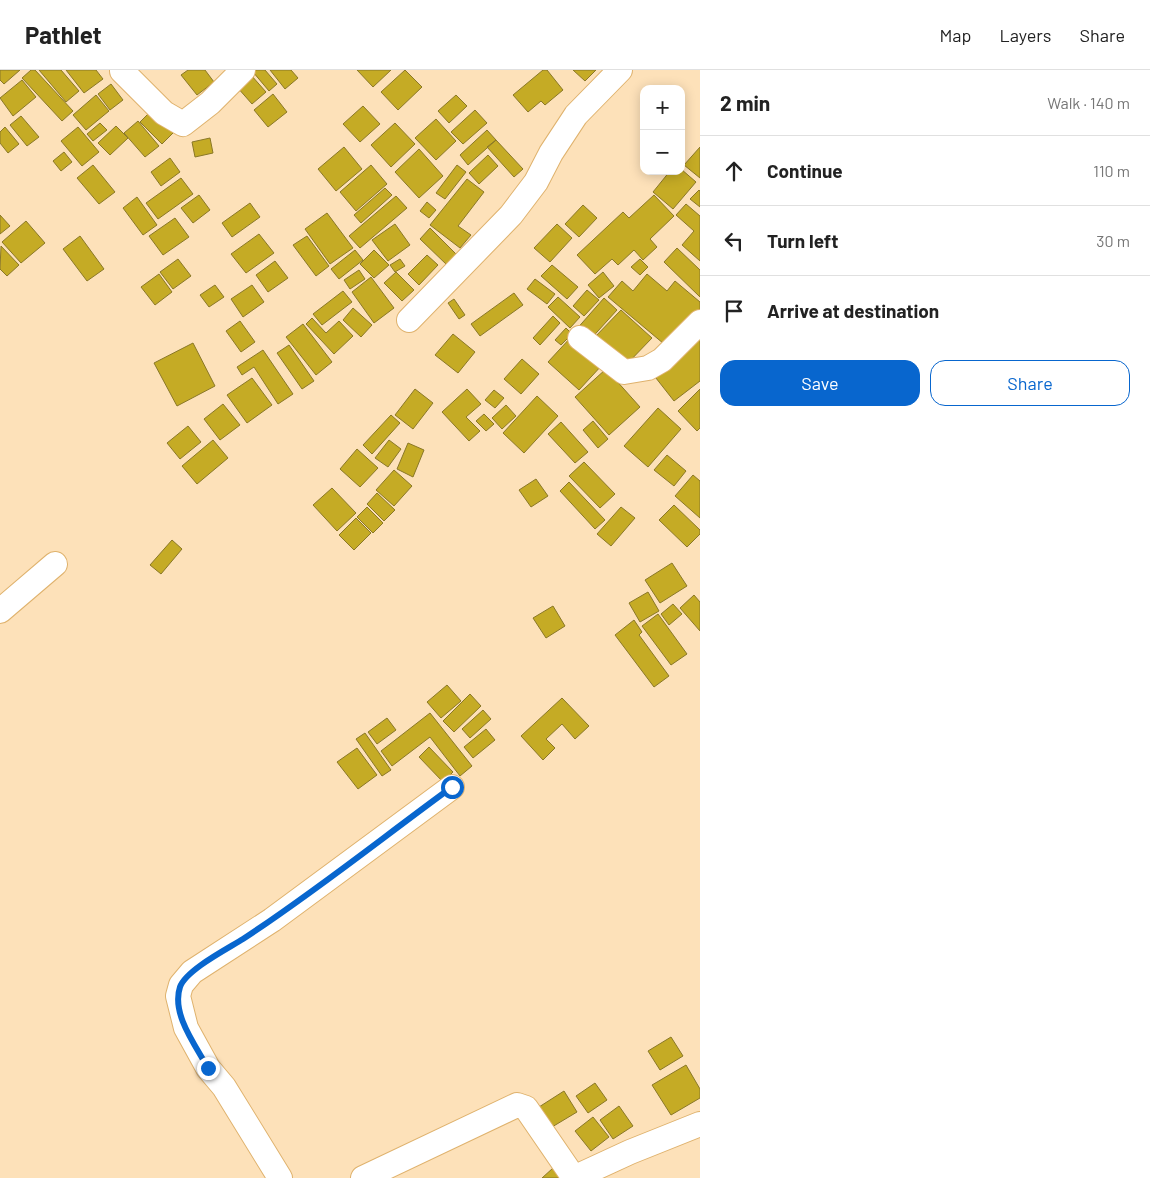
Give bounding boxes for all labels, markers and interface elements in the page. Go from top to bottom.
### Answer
text: Pathlet [25,20,102,49]
text: Map [939,24,971,46]
text: Layers [999,24,1052,46]
text: Share [1080,24,1125,46]
map controls [640,85,685,175]
button: + [640,85,685,130]
text: 2 min [720,90,770,115]
text: Walk · 140 m [1047,93,1130,112]
button: − [640,130,685,175]
icon: ahead [720,157,748,185]
text: Continue [767,159,843,182]
text: 110 m [1093,161,1130,180]
icon: left [720,227,748,255]
text: Turn left [767,229,838,252]
text: 30 m [1096,231,1130,250]
icon: arrive [720,297,748,325]
text: Arrive at destination [767,299,939,322]
button: Save [720,360,920,406]
button: Share [930,360,1130,406]
route start [441,776,464,799]
route end [197,1057,220,1080]

